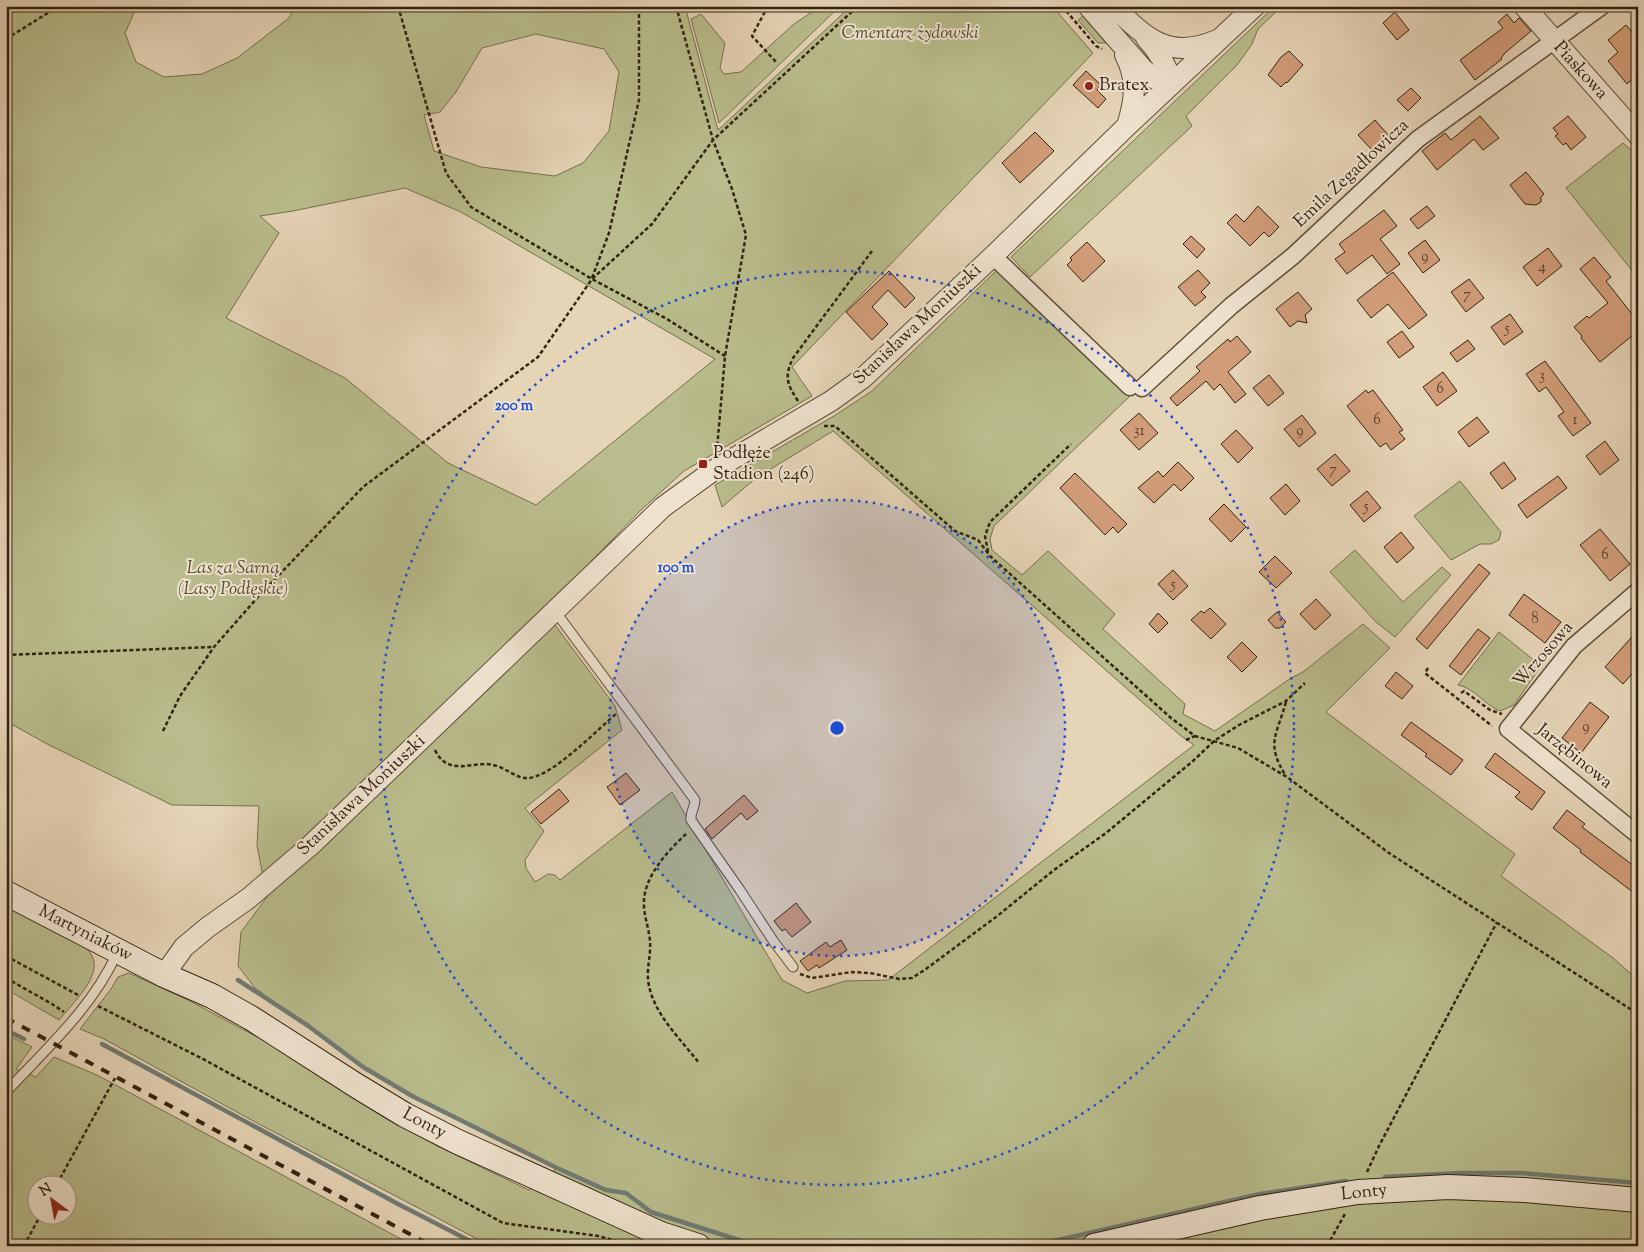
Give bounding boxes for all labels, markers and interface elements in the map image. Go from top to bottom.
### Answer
park label: Cmentarz żydowski [841,21,979,47]
street label: Piaskowa [1547,36,1613,106]
place label: Bratex [1099,73,1150,99]
marker: Bratex [1083,80,1095,92]
street label: Emila Zegadłowicza [1288,114,1416,234]
house number: 9 [1421,247,1429,268]
house number: 4 [1538,257,1546,278]
street label: Stanisława Moniuszki [848,258,988,392]
house number: 7 [1463,285,1471,306]
house number: 5 [1503,319,1510,340]
house number: 3 [1539,366,1545,387]
house number: 6 [1436,379,1444,400]
text: 200 m [495,396,534,417]
house number: 6 [1373,410,1381,431]
house number: 1 [1572,410,1578,431]
house number: 31 [1133,421,1145,442]
house number: 9 [1296,421,1304,442]
place label: Podłęże Stadion (246) [713,441,815,488]
marker: Podłęże Stadion (246) [697,458,709,470]
house number: 7 [1329,460,1337,481]
house number: 5 [1362,497,1369,518]
house number: 6 [1601,545,1609,566]
park label: Las za Sarną (Lasy Podłęskie) [178,556,288,603]
text: 100 m [658,558,695,579]
house number: 5 [1169,575,1176,596]
house number: 8 [1531,609,1539,630]
street label: Wrzosowa [1508,616,1580,694]
street label: Jarzębinowa [1529,717,1618,796]
house number: 9 [1582,717,1590,738]
centre of rings [828,719,846,737]
street label: Stanisława Moniuszki [292,729,432,863]
street label: Martyniaków [33,899,137,969]
street label: Lonty [397,1102,451,1146]
north arrow [28,1174,78,1224]
street label: Lonty [1340,1178,1388,1208]
text: N [36,1179,56,1202]

